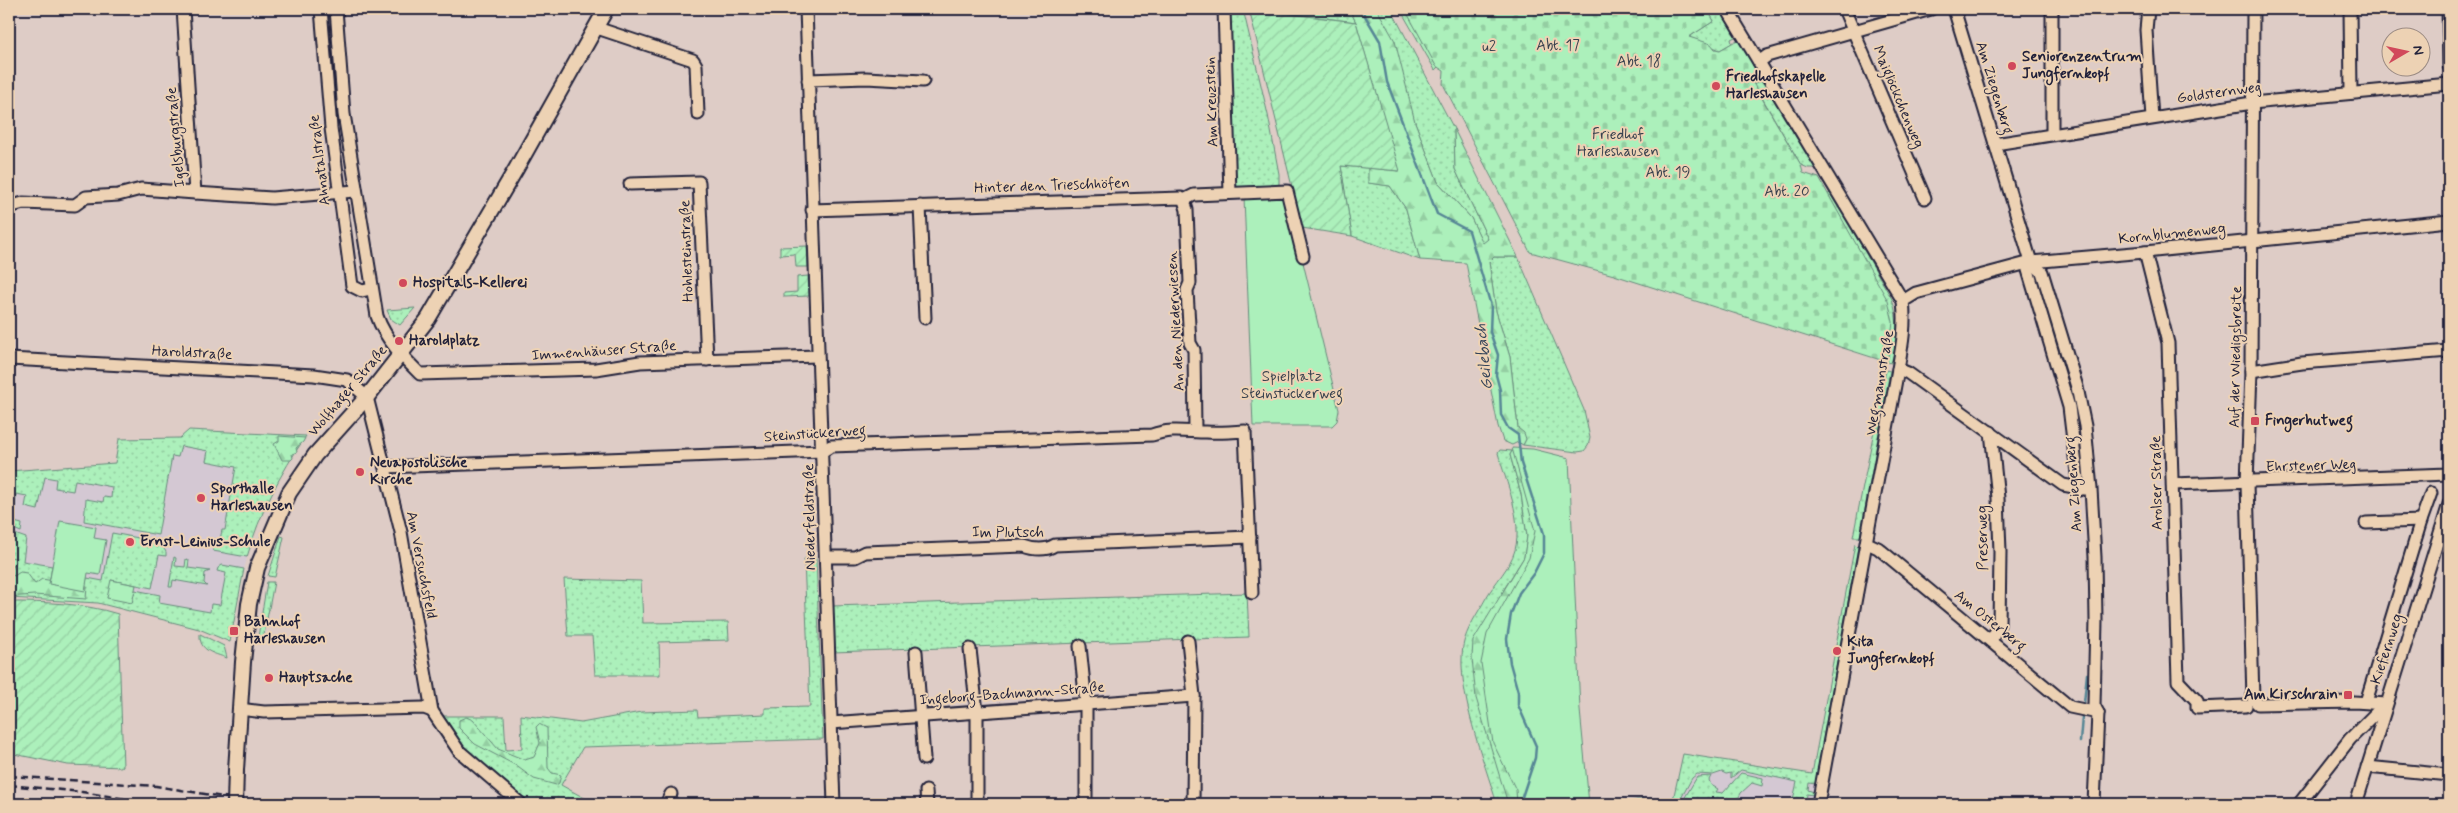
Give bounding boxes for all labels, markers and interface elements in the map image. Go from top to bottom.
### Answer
north arrow [2380,28,2430,78]
park label: Abt. 17 [1536,36,1580,56]
park label: u2 [1482,37,1496,57]
street label: Am Ziegenberg [1969,39,2018,137]
street label: Maiglöckchenweg [1867,43,1929,152]
text: N [2408,44,2427,56]
place label: Seniorenzentrum Jungfernkopf [2022,47,2142,86]
park label: Abt. 18 [1617,52,1661,72]
street label: Am Kreuzstein [1200,57,1224,147]
marker: Seniorenzentrum Jungfernkopf [2006,60,2018,72]
place label: Friedhofskapelle Harleshausen [1726,67,1826,104]
street label: Goldsternweg [2176,77,2262,109]
marker: Friedhofskapelle Harleshausen [1710,80,1722,92]
street label: Igelsburgstraße [162,86,191,188]
street label: Ahnatalstraße [304,113,336,207]
park label: Friedhof Harleshausen [1577,125,1659,162]
park label: Abt. 19 [1645,163,1691,183]
street label: Hinter den Trieschhöfen [974,173,1130,199]
park label: Abt. 20 [1764,182,1810,202]
street label: Hohlesteinstraße [675,200,699,302]
street label: Kornblumenweg [2117,218,2227,251]
street label: An den Niederwiesen [1162,250,1190,392]
place label: Hospitals-Kellerei [413,273,528,293]
marker: Hospitals-Kellerei [397,277,409,289]
street label: Auf der Wiedigsbreite [2225,286,2248,428]
water label: Geilebach [1470,323,1498,391]
street label: Wegmannstraße [1861,329,1900,438]
place label: Haroldplatz [409,331,480,351]
marker: Haroldplatz [393,335,405,347]
street label: Immenhäuser Straße [531,336,677,366]
street label: Haroldstraße [151,341,233,365]
street label: Wolfhager Straße [304,341,393,442]
park label: Spielplatz Steinstückerweg [1241,367,1343,405]
place label: Fingerhutweg [2265,411,2353,433]
marker: Fingerhutweg [2249,415,2261,427]
street label: Steinstückerweg [763,420,867,449]
street label: Am Ziegenberg [2061,435,2088,533]
street label: Arolser Straße [2146,435,2168,531]
place label: Neuapostolische Kirche [370,453,468,490]
street label: Ehrstener Weg [2266,454,2356,478]
street label: Niederfeldstraße [799,463,821,571]
marker: Neuapostolische Kirche [354,466,366,478]
place label: Sporthalle Harleshausen [211,479,293,516]
marker: Sporthalle Harleshausen [195,492,207,504]
street label: Preserweg [1972,505,1995,571]
street label: Am Versuchsfeld [401,510,441,620]
street label: Im Plutsch [972,523,1044,543]
place label: Ernst-Leinius-Schule [140,532,271,552]
marker: Ernst-Leinius-Schule [124,536,136,548]
street label: Am Osterberg [1949,586,2030,657]
street label: Kiefernweg [2366,611,2409,687]
place label: Bahnhof Harleshausen [244,612,326,649]
marker: Bahnhof Harleshausen [228,625,240,637]
place label: Kita Jungfernkopf [1847,632,1935,671]
marker: Kita Jungfernkopf [1831,645,1843,657]
place label: Hauptsache [279,668,353,688]
marker: Hauptsache [263,672,275,684]
street label: Ingeborg-Bachmann-Straße [919,678,1105,711]
place label: Am Kirschrain [2244,685,2338,705]
marker: Am Kirschrain [2342,689,2354,701]

